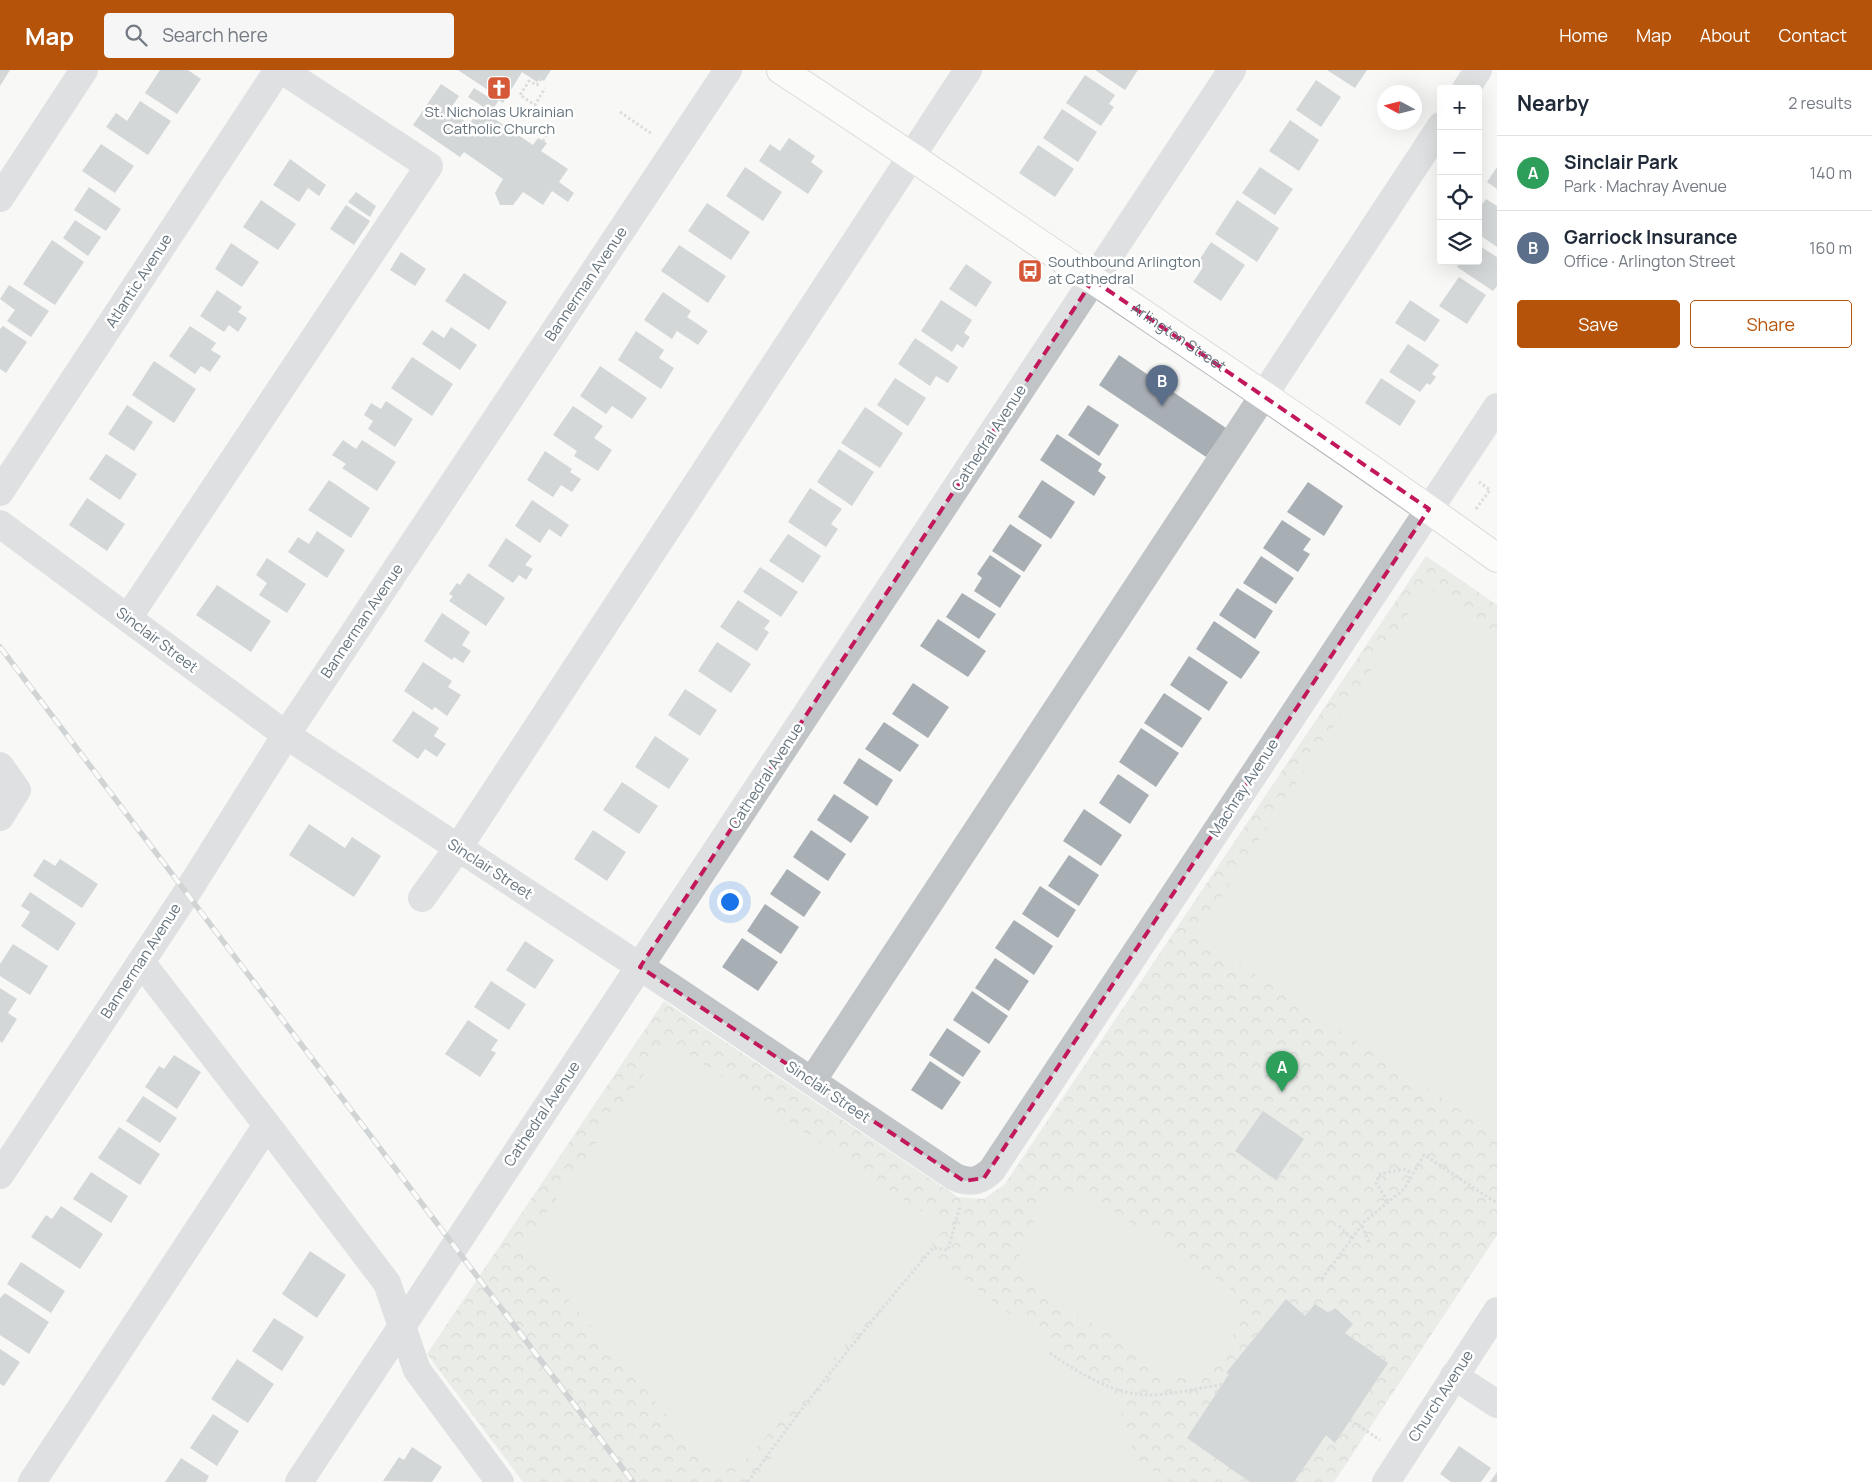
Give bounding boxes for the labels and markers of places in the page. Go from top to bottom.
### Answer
church icon: St. Nicholas Ukrainian Catholic Church [486,75,512,101]
place label: St. Nicholas Ukrainian Catholic Church [424,101,574,139]
place label: Southbound Arlington at Cathedral [1048,251,1201,289]
bus stop icon: Southbound Arlington at Cathedral [1017,258,1043,284]
pin: B [1146,365,1178,406]
pin: A [1266,1051,1298,1092]

